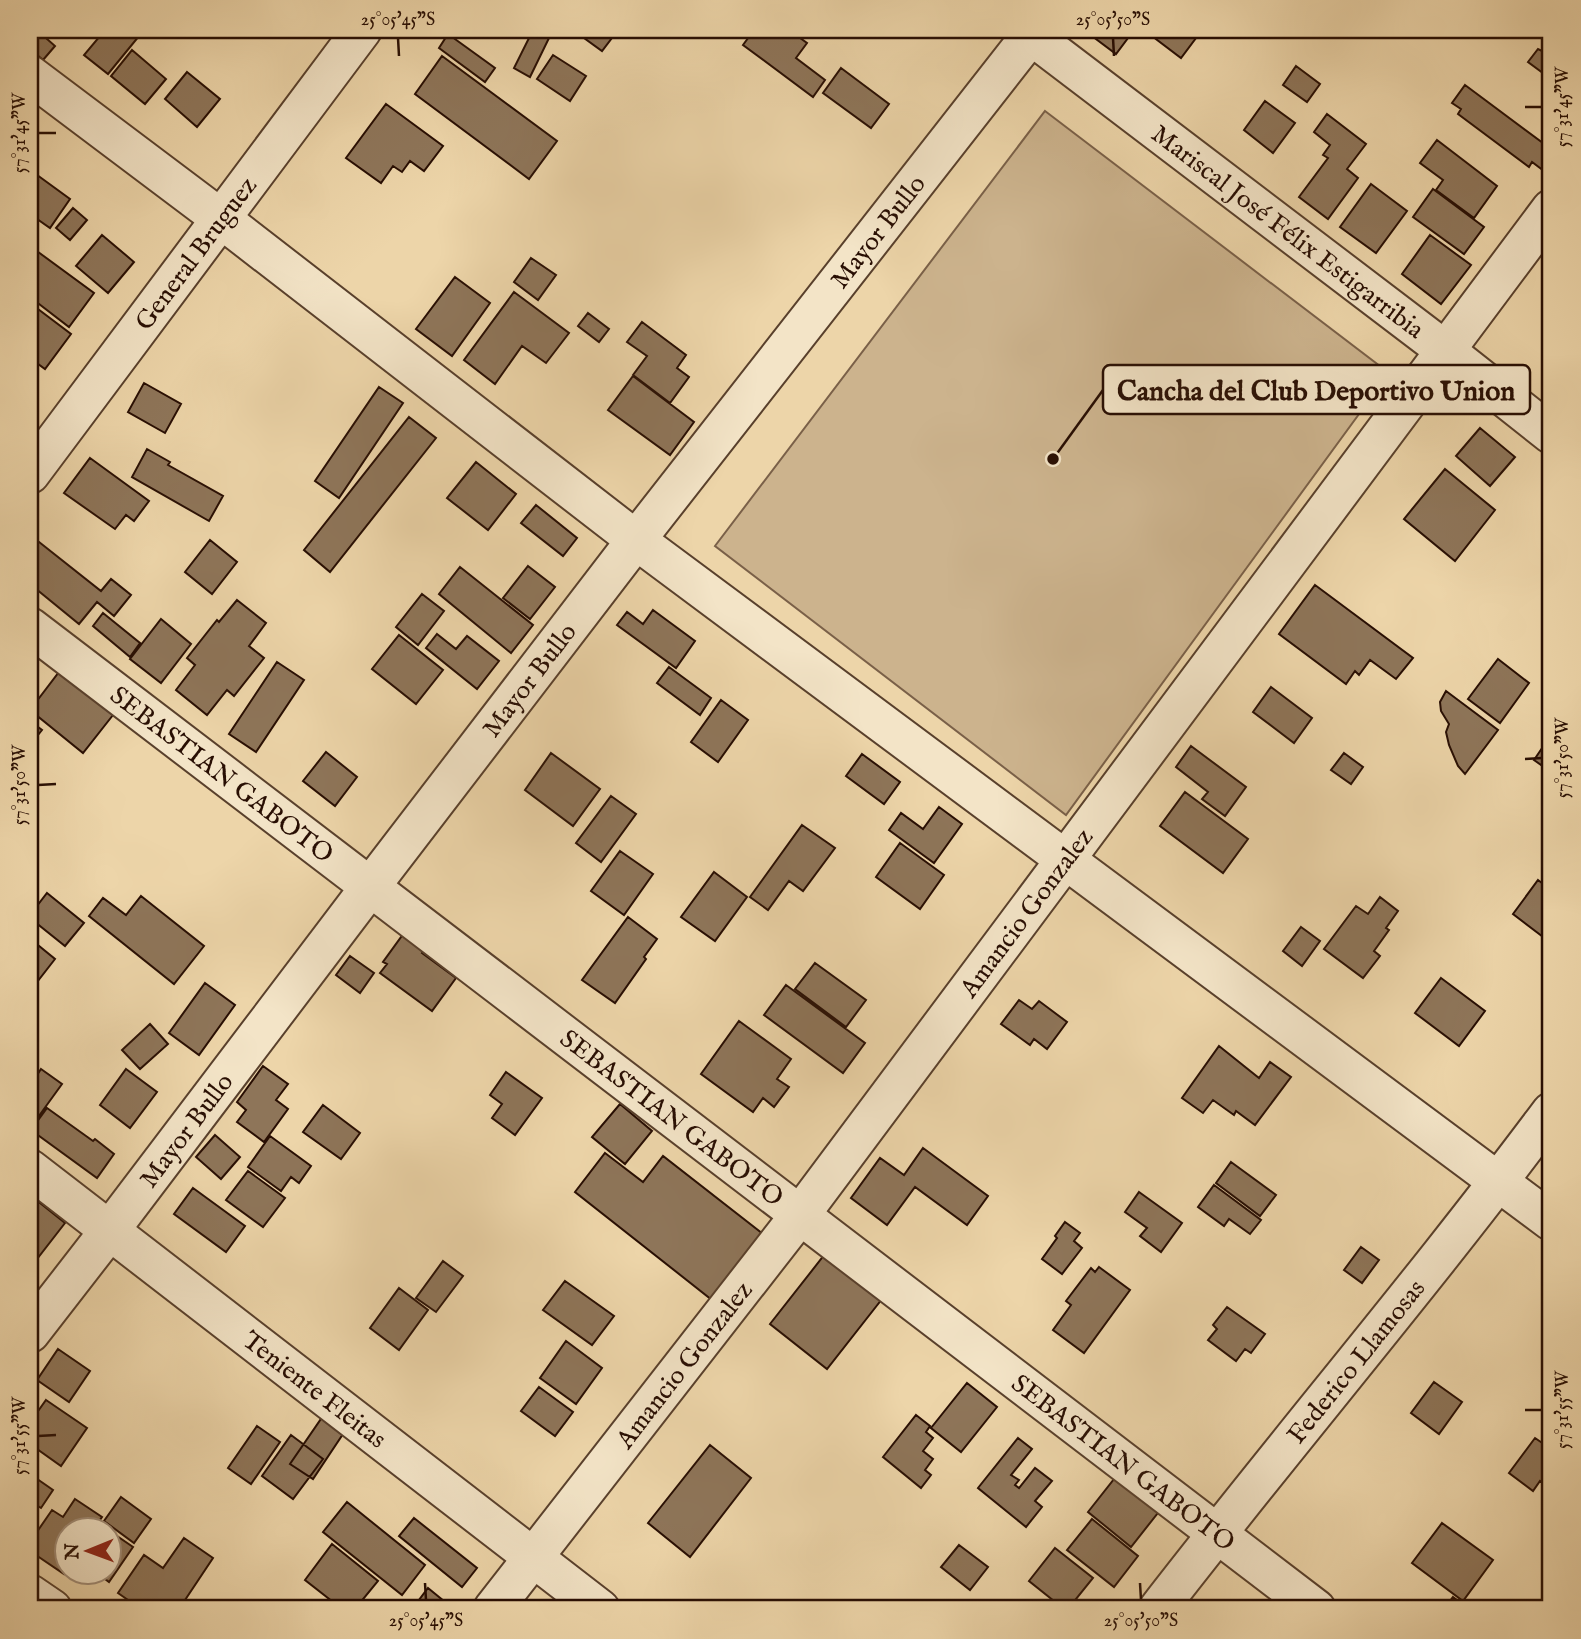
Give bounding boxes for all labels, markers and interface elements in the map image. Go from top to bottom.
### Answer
text: 25°05'45"S [361,9,435,32]
text: 25°05'50"S [1076,9,1150,32]
text: 57°31'45"W [1552,66,1575,147]
text: 57°31'45"W [9,92,32,173]
street label: Mariscal José Félix Estigarribia [1144,118,1431,347]
street label: Mayor Bullo [824,169,934,296]
street label: General Bruguez [128,170,265,337]
callout: Cancha del Club Deportivo Union [1103,365,1530,414]
text: Cancha del Club Deportivo Union [1117,375,1515,410]
street label: Mayor Bullo [476,617,584,745]
street label: SEBASTIAN GABOTO [103,679,340,871]
text: 57°31'50"W [1552,717,1575,798]
text: 57°31'50"W [9,744,32,825]
street label: Amancio Gonzalez [952,822,1101,1005]
street label: SEBASTIAN GABOTO [553,1023,790,1214]
street label: Mayor Bullo [133,1067,241,1195]
street label: Federico Llamosas [1281,1273,1433,1451]
street label: Amancio Gonzalez [609,1275,760,1456]
street label: Teniente Fleitas [235,1324,393,1456]
street label: SEBASTIAN GABOTO [1004,1367,1241,1559]
text: 57°31'55"W [1552,1370,1575,1449]
text: 57°31'55"W [9,1396,32,1475]
north arrow [52,1516,122,1586]
text: N [61,1542,85,1561]
text: 25°05'45"S [389,1610,463,1633]
text: 25°05'50"S [1104,1610,1178,1633]

